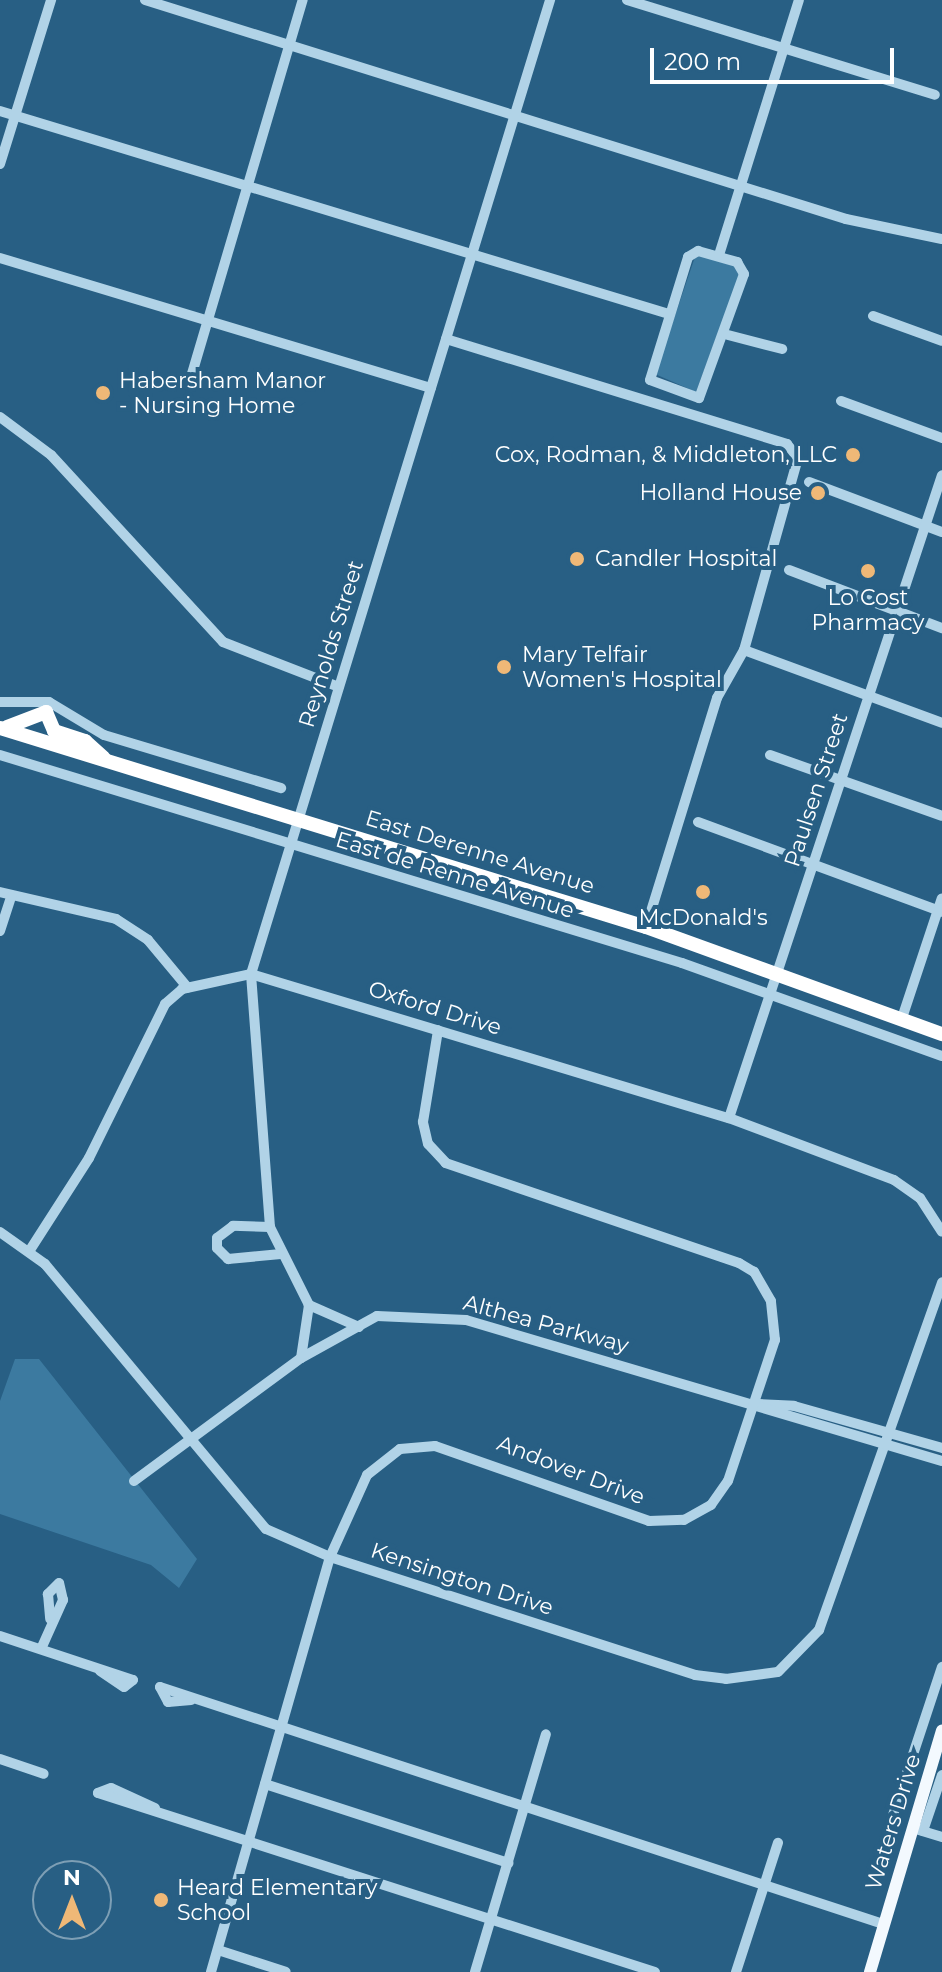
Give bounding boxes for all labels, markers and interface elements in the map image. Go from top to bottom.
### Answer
scale bar [654,32,898,82]
text: 200 m [664,47,741,76]
place label: Habersham Manor - Nursing Home [119,367,326,418]
marker: Habersham Manor - Nursing Home [94,384,112,402]
place label: Cox, Rodman, & Middleton, LLC [495,442,837,468]
marker: Cox, Rodman, & Middleton, LLC [844,446,862,464]
place label: Holland House [639,480,802,506]
marker: Holland House [809,484,827,502]
place label: Candler Hospital [595,546,777,572]
marker: Candler Hospital [566,548,588,570]
street label: Reynolds Street [293,557,369,731]
marker: Lo Cost Pharmacy [859,562,877,580]
place label: Lo Cost Pharmacy [812,584,924,636]
place label: Mary Telfair Women's Hospital [522,641,722,692]
marker: Mary Telfair Women's Hospital [493,656,515,678]
street label: Paulsen Street [779,710,853,870]
street label: East Derenne Avenue [362,805,598,899]
street label: East de Renne Avenue [333,826,577,924]
marker: McDonald's [694,883,712,901]
place label: McDonald's [638,905,768,931]
street label: Oxford Drive [365,975,505,1041]
street label: Althea Parkway [460,1289,632,1359]
street label: Andover Drive [493,1430,649,1510]
street label: Kensington Drive [367,1537,557,1621]
street label: Waters Drive [860,1751,926,1893]
north arrow [32,1860,112,1940]
text: N [63,1864,81,1891]
place label: Heard Elementary School [177,1874,378,1926]
marker: Heard Elementary School [152,1891,170,1909]

